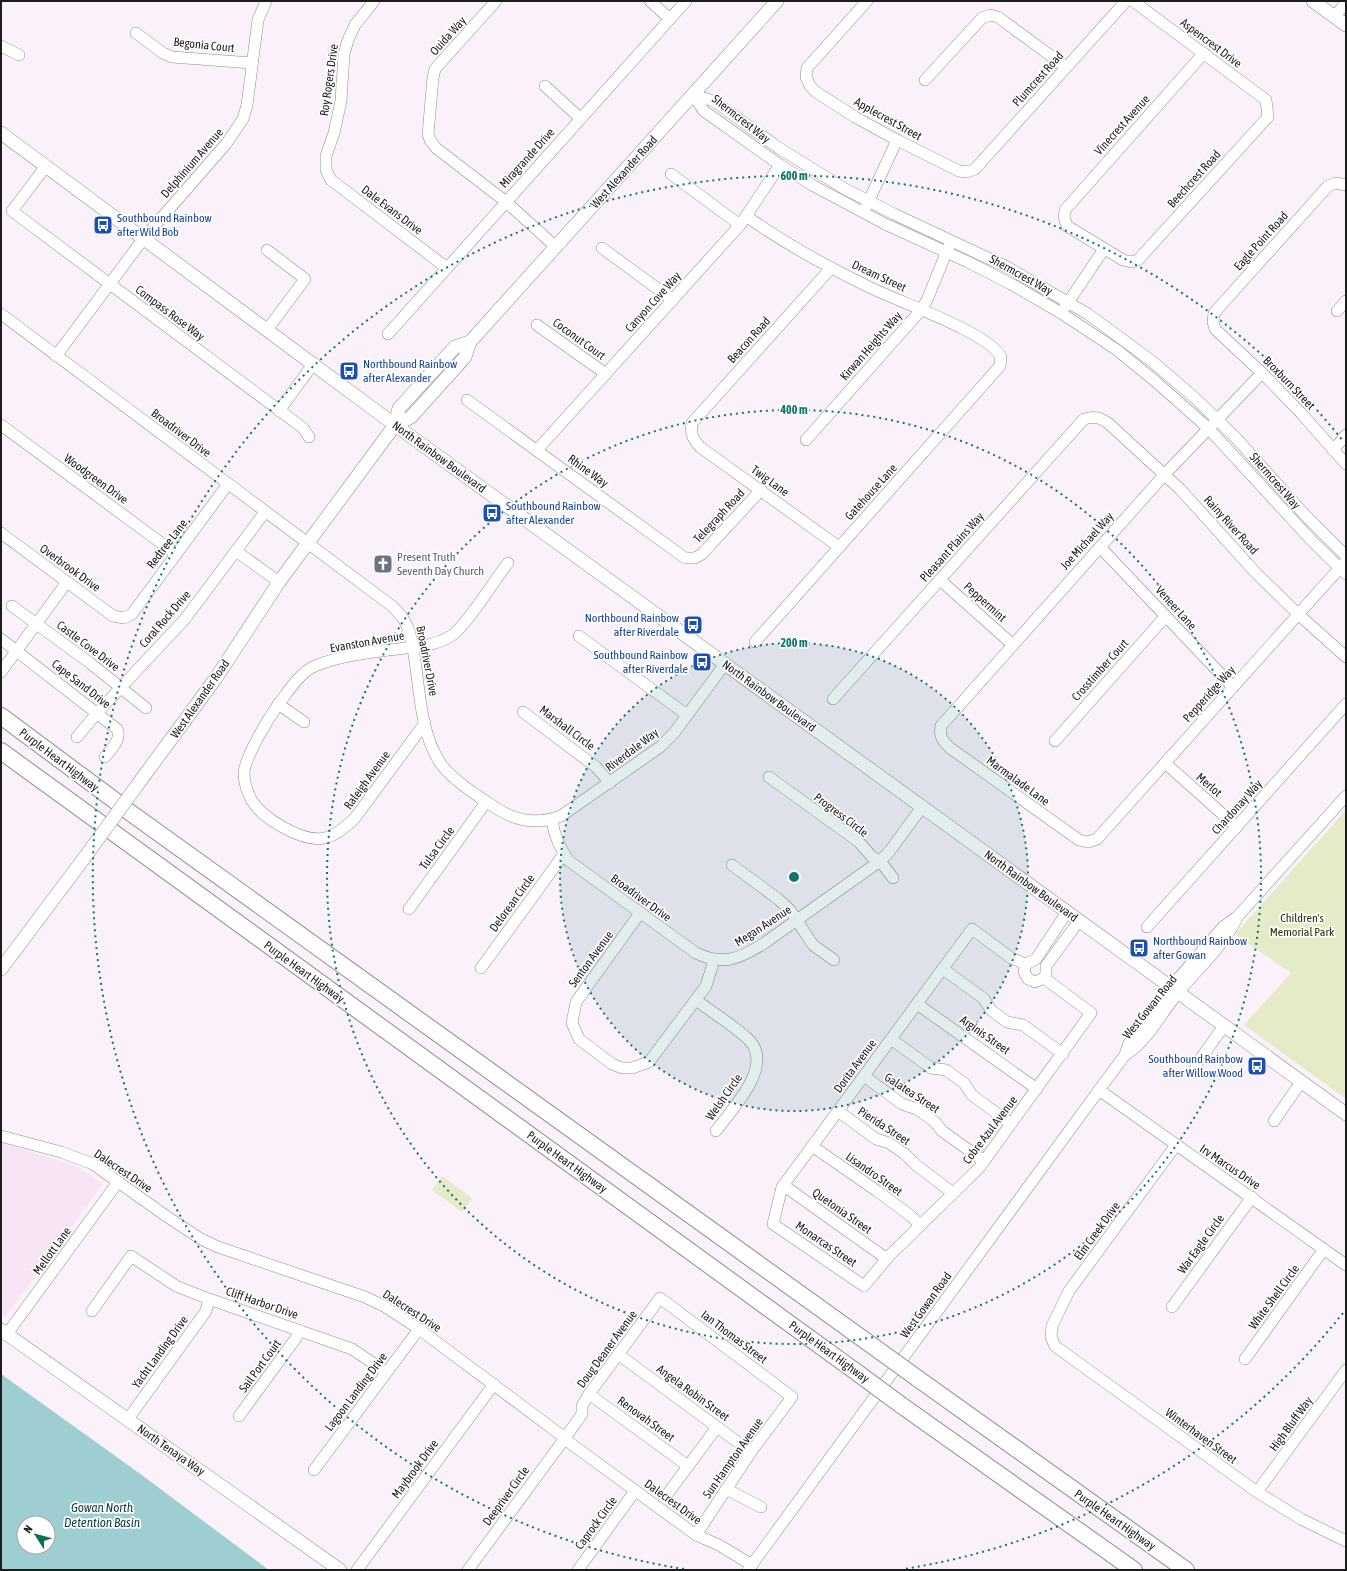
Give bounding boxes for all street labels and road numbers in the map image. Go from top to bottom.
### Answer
street label: Ouida Way [427,14,469,58]
street label: Aspencrest Drive [1178,15,1244,71]
street label: Begonia Court [173,35,236,55]
street label: Roy Rogers Drive [317,43,341,117]
street label: Plumcrest Road [1010,49,1066,109]
street label: Shermcrest Way [709,92,773,146]
street label: Vinecrest Avenue [1091,92,1153,158]
street label: Applecrest Street [852,95,925,144]
street label: Delphinium Avenue [158,125,226,201]
street label: Miragrande Drive [496,125,558,191]
street label: West Alexander Road [588,133,660,211]
street label: Beechcrest Road [1165,147,1223,211]
street label: Dale Evans Drive [359,182,425,238]
street label: Eagle Point Road [1231,209,1291,273]
street label: Shermcrest Way [987,252,1055,298]
street label: Dream Street [850,257,909,295]
street label: Canyon Cove Way [622,269,684,335]
street label: Compass Rose Way [133,282,207,344]
street label: Kirwan Heights Way [837,309,905,383]
street label: Beacon Road [725,314,773,366]
street label: Coconut Court [550,315,608,363]
street label: Broxburn Street [1260,354,1318,413]
street label: Broadriver Drive [148,406,214,460]
street label: North Rainbow Boulevard [389,418,489,496]
street label: Shermcrest Way [1247,450,1303,512]
street label: Woodgreen Drive [61,451,131,507]
street label: Rhine Way [565,452,611,490]
street label: Gatehouse Lane [842,461,900,523]
street label: Twig Lane [748,463,792,499]
street label: Telegraph Road [690,486,748,546]
street label: Rainy River Road [1201,493,1261,557]
street label: Pleasant Plains Way [917,509,987,585]
street label: Joe Michael Way [1058,509,1116,573]
street label: Redtree Lane [144,517,190,571]
street label: Overbrook Drive [37,541,103,595]
street label: Peppermint [961,579,1010,625]
street label: Veneer Lane [1153,583,1199,633]
street label: Coral Rock Drive [136,588,194,650]
street label: Castle Cove Drive [54,618,122,674]
street label: Broadriver Drive [413,625,441,697]
street label: Evanston Avenue [329,629,405,655]
street label: Crosstimber Court [1069,636,1132,704]
street label: Cape Sand Drive [49,657,113,711]
street label: West Alexander Road [168,657,232,741]
street label: North Rainbow Boulevard [719,657,819,735]
street label: Pepperidge Way [1180,663,1238,725]
street label: Marshall Circle [537,703,597,753]
street label: Riverdale Way [603,725,661,775]
street label: Purple Heart Highway [17,726,102,794]
street label: Raleigh Avenue [341,748,393,812]
street label: Marmalade Lane [984,753,1052,809]
street label: Merlot [1193,770,1225,800]
street label: Chardonay Way [1209,777,1265,837]
street label: Progress Circle [811,790,871,840]
street label: Tulsa Circle [417,824,457,872]
street label: North Rainbow Boulevard [981,847,1081,925]
street label: Broadriver Drive [608,871,674,925]
street label: Delorean Circle [486,872,538,934]
street label: Megan Avenue [732,903,794,949]
street label: Senton Avenue [566,928,616,990]
street label: Purple Heart Highway [261,938,347,1006]
street label: West Gowan Road [1120,972,1180,1042]
street label: Arginis Street [957,1013,1013,1058]
street label: Dorita Avenue [831,1037,879,1095]
street label: Galatea Street [882,1070,943,1116]
street label: Welsh Circle [703,1071,745,1123]
street label: Cobre Azul Avenue [960,1093,1020,1167]
street label: Pierida Street [855,1104,913,1148]
street label: Purple Heart Highway [524,1128,610,1196]
street label: Irv Marcus Drive [1197,1142,1263,1192]
street label: Dalecrest Drive [91,1147,155,1195]
street label: Lisandro Street [843,1149,905,1199]
street label: Quetonia Street [810,1185,875,1237]
street label: Elm Creek Drive [1071,1199,1123,1263]
street label: War Eagle Circle [1175,1212,1227,1276]
street label: Monarcas Street [793,1218,860,1270]
street label: Mellott Lane [30,1224,74,1278]
street label: White Shell Circle [1246,1262,1302,1332]
street label: West Gowan Road [897,1269,955,1341]
street label: Cliff Harbor Drive [224,1284,300,1322]
street label: Dalecrest Drive [380,1287,444,1335]
street label: Doug Deaner Avenue [574,1308,640,1390]
street label: Ian Thomas Street [698,1308,770,1367]
street label: Yacht Landing Drive [129,1313,191,1391]
street label: Purple Heart Highway [786,1318,872,1386]
street label: Sail Port Court [236,1336,284,1395]
street label: Lagoon Landing Drive [322,1350,390,1434]
street label: Angela Robin Street [654,1362,732,1424]
street label: Renovah Street [615,1394,678,1445]
street label: High Bluff Way [1267,1394,1316,1454]
street label: Winterhaven Street [1162,1405,1240,1467]
street label: Sun Hampton Avenue [700,1415,766,1501]
street label: North Tenaya Way [134,1422,208,1479]
street label: Maybrook Drive [389,1437,441,1501]
street label: Deepriver Circle [480,1464,532,1528]
street label: Dalecrest Drive [642,1477,704,1527]
street label: Purple Heart Highway [1072,1487,1158,1553]
street label: Caprock Circle [572,1494,620,1552]

